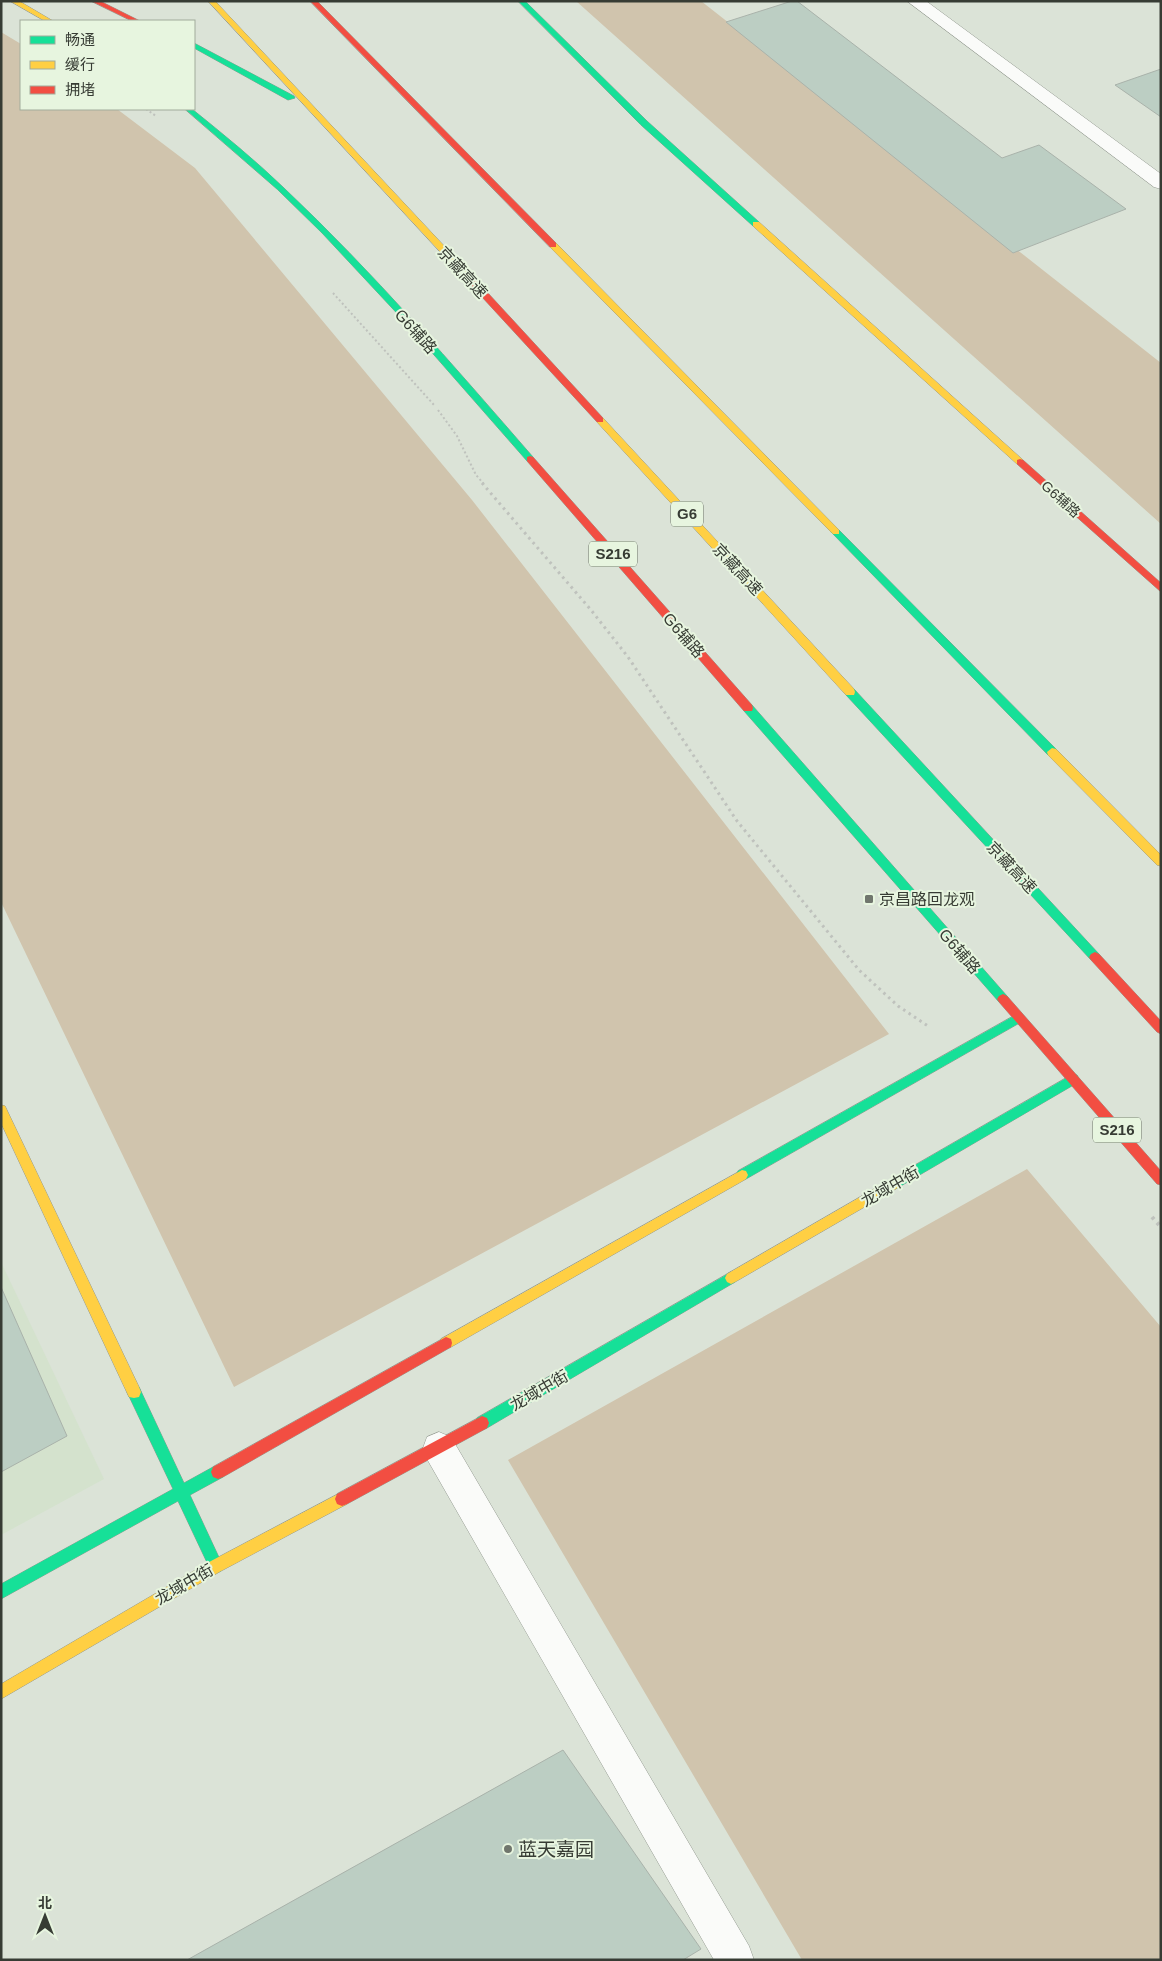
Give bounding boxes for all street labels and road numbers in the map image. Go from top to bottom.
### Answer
street label: 京藏高速 [435,243,491,302]
street label: G6辅路 [391,306,440,357]
street label: G6辅路 [1038,477,1084,521]
road number: G6 [671,502,703,526]
street label: 京藏高速 [710,540,766,599]
road number: S216 [589,542,637,566]
street label: G6辅路 [660,610,708,661]
street label: 京藏高速 [984,838,1040,897]
street label: G6辅路 [936,926,984,977]
road number: S216 [1093,1118,1141,1142]
street label: 龙域中街 [858,1163,922,1210]
street label: 龙域中街 [507,1367,571,1414]
street label: 龙域中街 [152,1561,216,1608]

